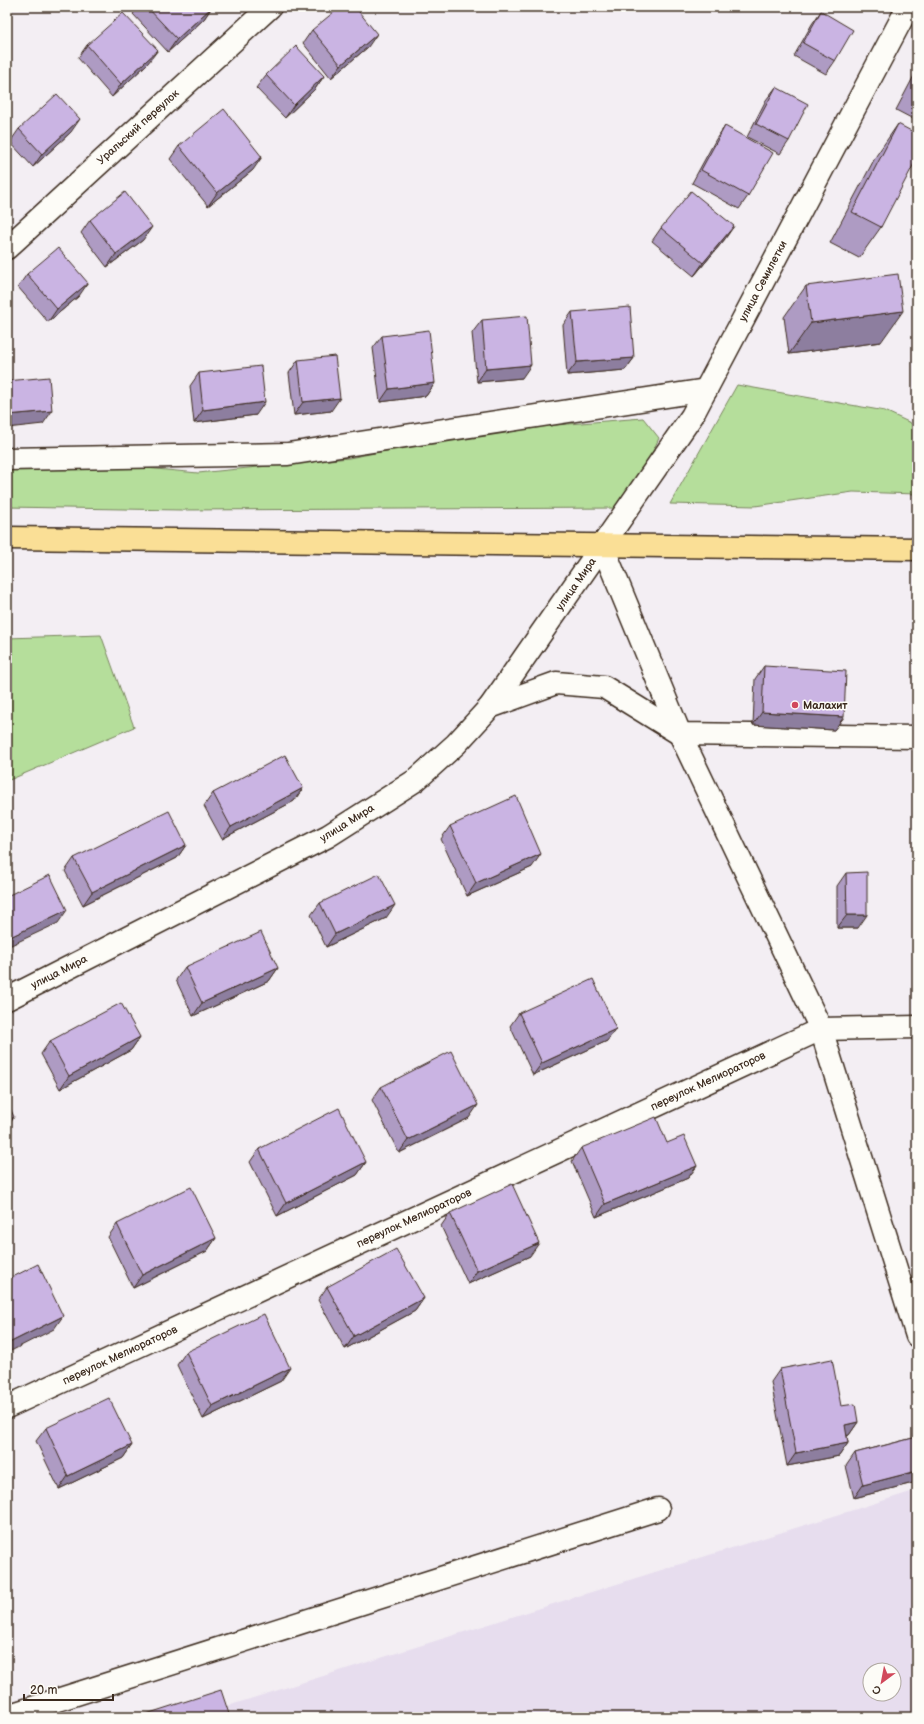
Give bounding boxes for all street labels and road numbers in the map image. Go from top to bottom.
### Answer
street label: Уральский переулок [94,87,182,167]
street label: улица Семилетки [736,238,790,324]
street label: улица Мира [553,555,599,613]
street label: улица Мира [317,801,377,845]
street label: улица Мира [29,952,90,992]
street label: переулок Мелиораторов [649,1049,768,1113]
street label: переулок Мелиораторов [355,1186,474,1250]
street label: переулок Мелиораторов [61,1323,180,1387]

